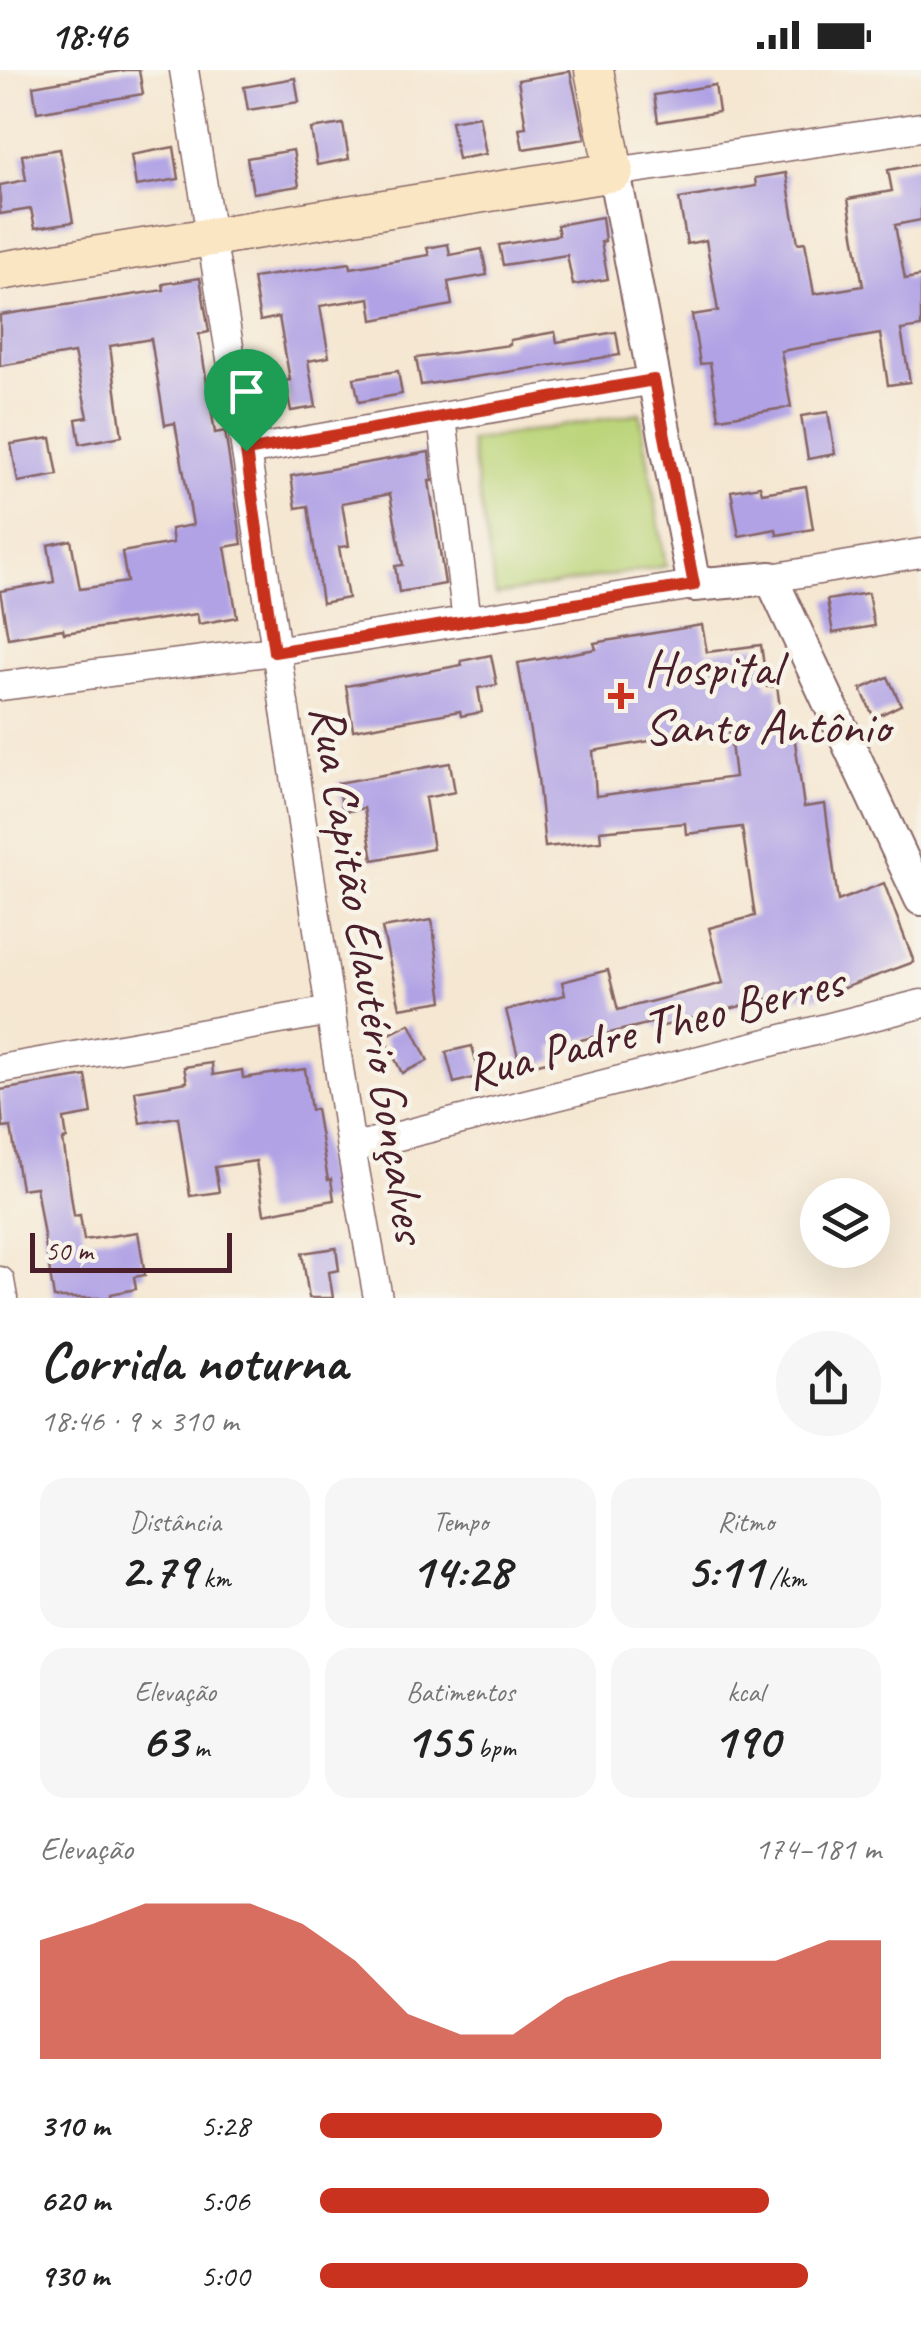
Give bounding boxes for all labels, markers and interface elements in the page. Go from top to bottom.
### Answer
text: 18:46 [50,12,127,59]
pin [204,349,289,452]
icon: arrive [219,364,274,419]
place label: Hospital Santo Antônio [644,637,895,758]
marker: Hospital Santo Antônio [608,683,634,709]
street label: Rua Capitão Elautério Gonçalves [296,700,444,1250]
street label: Rua Padre Theo Berres [459,948,853,1104]
map controls [800,1178,890,1268]
button: layers [800,1178,890,1268]
scale bar [30,1228,232,1272]
text: 50 m [45,1233,93,1268]
text: Corrida noturna [40,1327,347,1397]
button: share [776,1331,881,1436]
text: 18:46 · 9 × 310 m [40,1400,238,1441]
text: Distância [129,1504,221,1539]
text: Tempo [433,1504,488,1539]
text: Ritmo [718,1504,774,1539]
text: 2.79 [120,1539,196,1602]
text: 14:28 [411,1539,510,1602]
text: 5:11 [686,1539,762,1602]
text: km [196,1560,231,1595]
text: /km [762,1560,806,1595]
text: Elevação [135,1674,216,1709]
text: Batimentos [406,1674,515,1709]
text: kcal [727,1674,764,1709]
text: 63 [141,1709,187,1772]
text: 155 [405,1709,471,1772]
text: 190 [712,1709,779,1772]
text: m [187,1730,209,1765]
text: bpm [471,1730,516,1765]
text: Elevação [40,1828,133,1869]
text: 174–181 m [755,1828,881,1869]
text: 310 m [40,2105,109,2146]
text: 5:28 [200,2105,250,2146]
text: 620 m [40,2180,110,2221]
text: 5:06 [200,2180,250,2221]
text: 930 m [40,2255,109,2296]
text: 5:00 [200,2255,250,2296]

